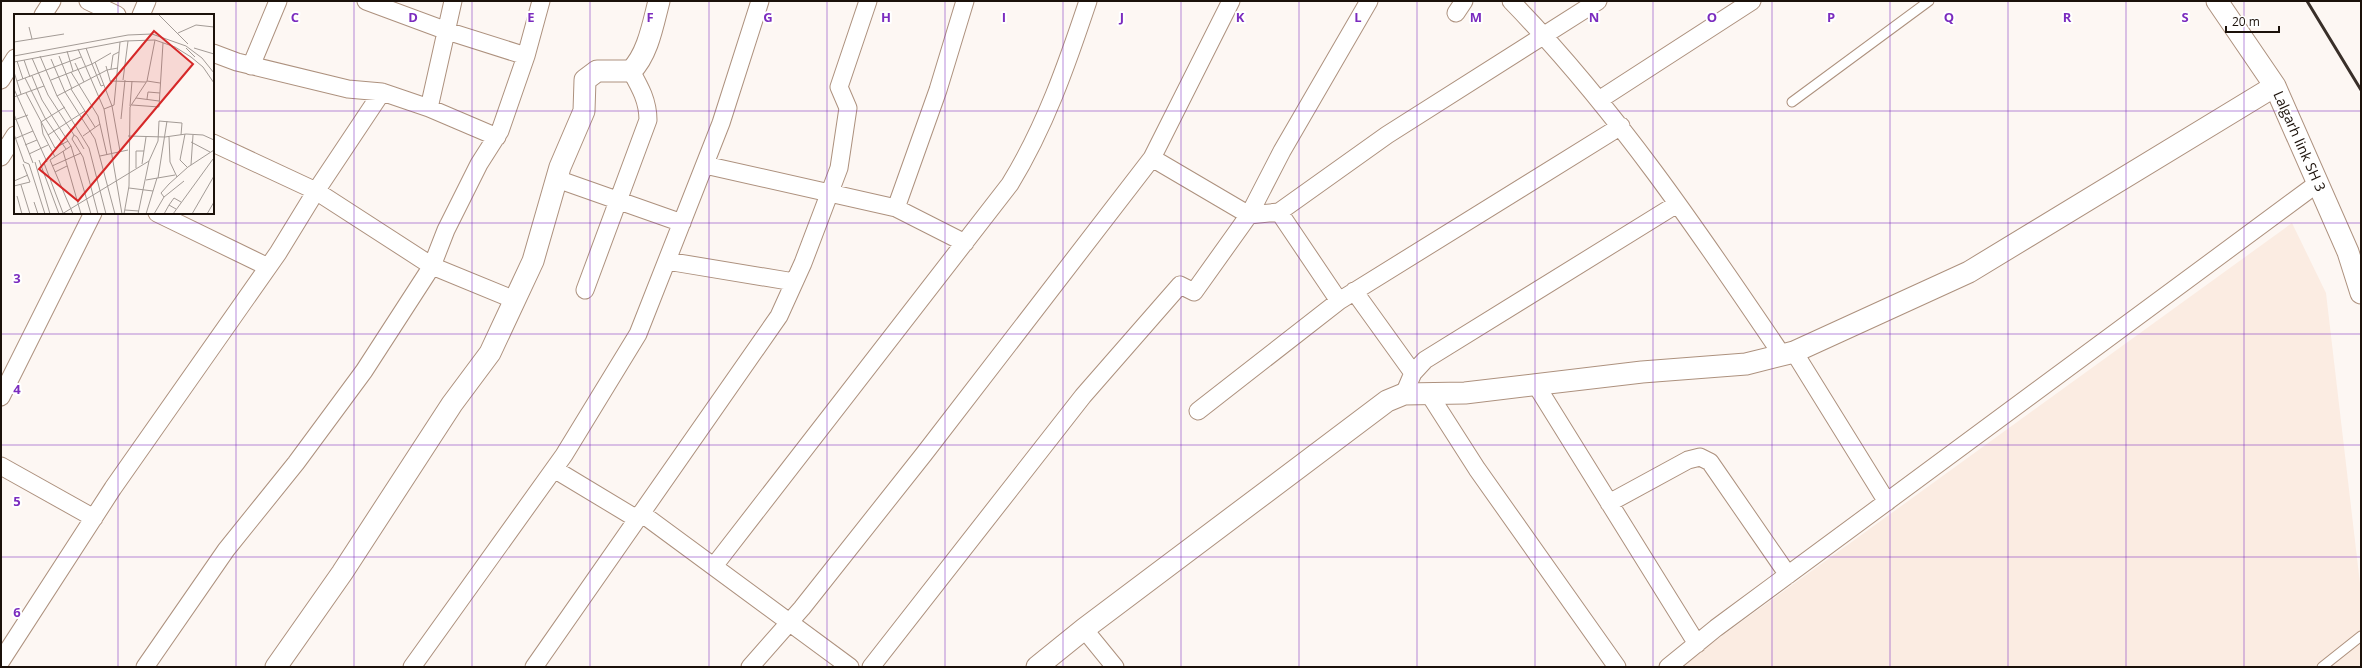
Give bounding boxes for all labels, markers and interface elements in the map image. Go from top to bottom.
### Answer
text: C [291,8,299,26]
text: D [408,8,418,26]
text: E [527,8,535,26]
text: F [646,8,654,26]
text: G [763,8,773,26]
text: H [881,8,891,26]
text: I [1002,8,1006,26]
text: J [1119,8,1124,26]
text: K [1236,8,1245,26]
text: L [1354,8,1362,26]
text: M [1470,8,1482,26]
text: N [1589,8,1599,26]
text: O [1707,8,1717,26]
text: P [1827,8,1835,26]
text: Q [1944,8,1954,26]
text: R [2063,8,2072,26]
text: S [2181,8,2189,26]
scale bar [2226,8,2279,34]
text: 20 m [2232,13,2260,30]
inset map [14,14,214,214]
street label: Lalgarh link SH 3 [2269,88,2331,194]
text: 3 [13,269,21,287]
text: 4 [13,380,21,398]
text: 5 [13,492,21,510]
text: 6 [13,603,21,621]

